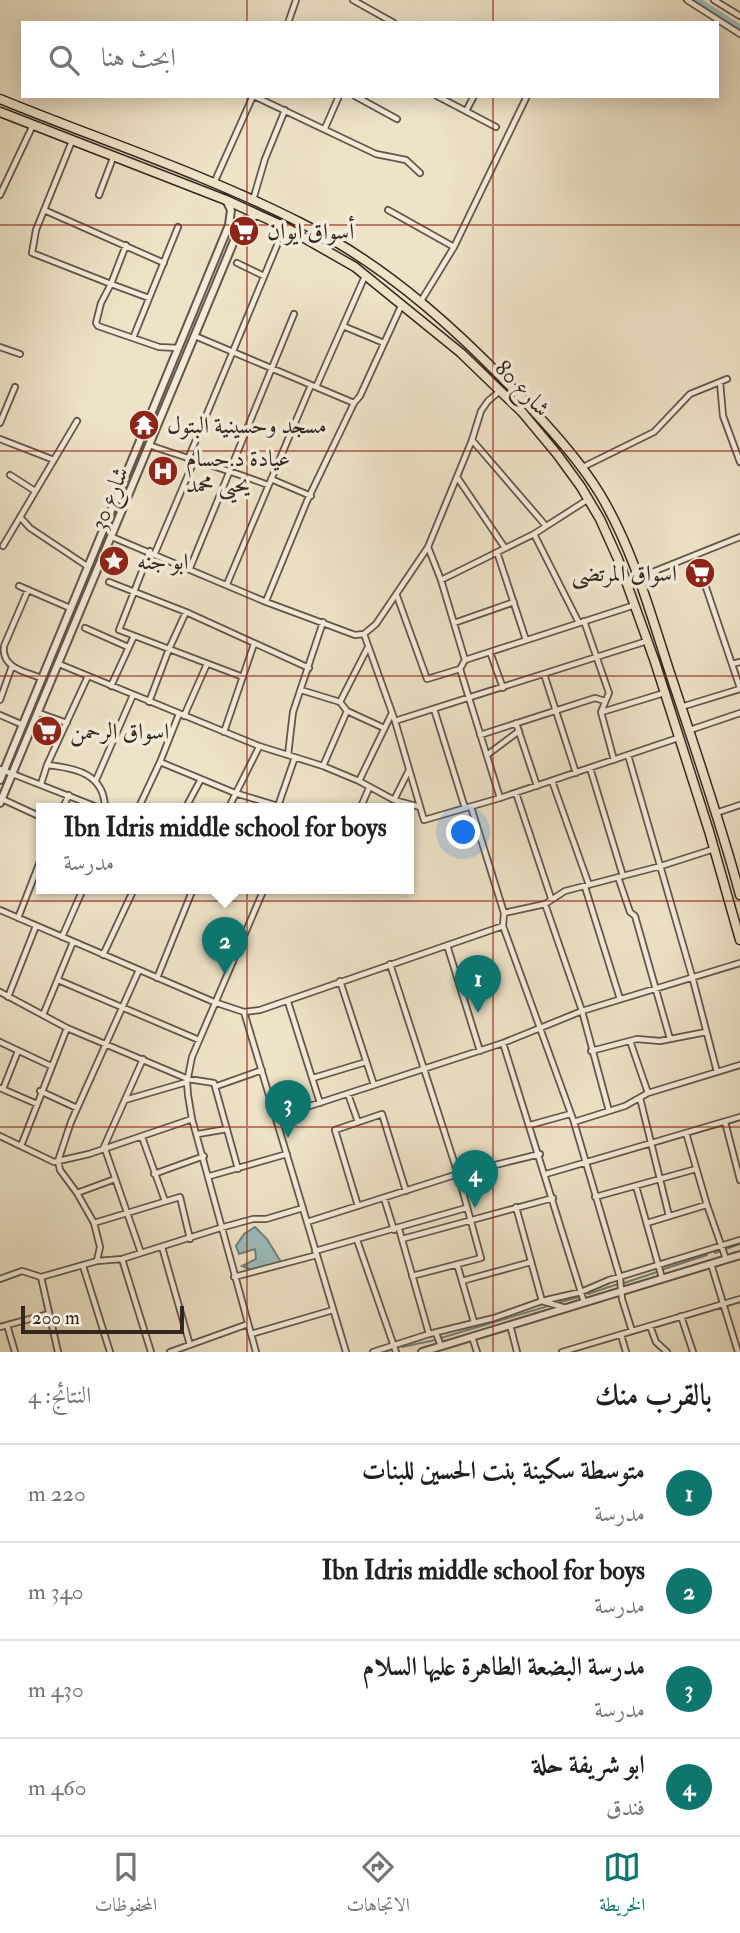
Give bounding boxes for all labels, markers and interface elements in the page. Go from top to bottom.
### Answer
search box [21,21,719,98]
icon: search [45,41,83,79]
text: ابحث هنا [101,42,176,74]
supermarket icon: أسواق ايوان [227,214,261,248]
place label: أسواق ايوان [267,215,355,246]
street label: شارع 80 [485,354,556,426]
temple icon: مسجد وحسينية البتول [127,408,161,442]
place label: مسجد وحسينية البتول [167,411,327,440]
place label: عيادة د.حسام يحيى محمد [186,444,290,504]
hospital icon: عيادة د.حسام يحيى محمد [146,454,180,488]
street label: شارع 30 [84,462,140,536]
place icon: ابو جنه [97,544,131,578]
place label: ابو جنه [137,547,189,576]
supermarket icon: اسواق المرتضى [683,556,717,590]
place label: اسواق المرتضى [571,559,677,590]
supermarket icon: اسواق الرحمن [30,714,64,748]
place label: اسواق الرحمن [70,717,169,747]
popup [36,803,414,894]
text: Ibn Idris middle school for boys [63,812,387,844]
your location [446,815,480,849]
text: مدرسة [63,848,114,877]
pin: 2 [202,917,248,975]
pin: 1 [455,955,501,1013]
pin: 3 [265,1080,311,1138]
pin: 4 [452,1150,498,1208]
scale bar [21,1303,184,1335]
text: 200 m [32,1306,80,1330]
text: بالقرب منك [595,1377,712,1414]
text: النتائج: 4 [28,1381,91,1410]
text: متوسطة سكينة بنت الحسين للبنات [362,1455,645,1487]
text: 220 m [28,1479,86,1508]
text: 1 [685,1479,693,1508]
text: مدرسة [594,1499,645,1528]
text: Ibn Idris middle school for boys [322,1555,645,1587]
text: 340 m [28,1577,84,1606]
text: 2 [683,1577,695,1606]
text: مدرسة [594,1591,645,1620]
text: مدرسة البضعة الطاهرة عليها السلام [363,1651,645,1683]
text: 430 m [28,1675,84,1704]
text: 3 [685,1675,693,1704]
text: مدرسة [594,1695,645,1724]
text: ابو شريفة حلة [532,1749,645,1781]
text: 460 m [28,1773,86,1802]
text: 4 [683,1773,695,1802]
text: فندق [606,1793,645,1822]
tab: المحفوظات [95,1848,157,1923]
tab: الاتجاهات [346,1848,410,1923]
tab: الخريطة [599,1848,645,1923]

